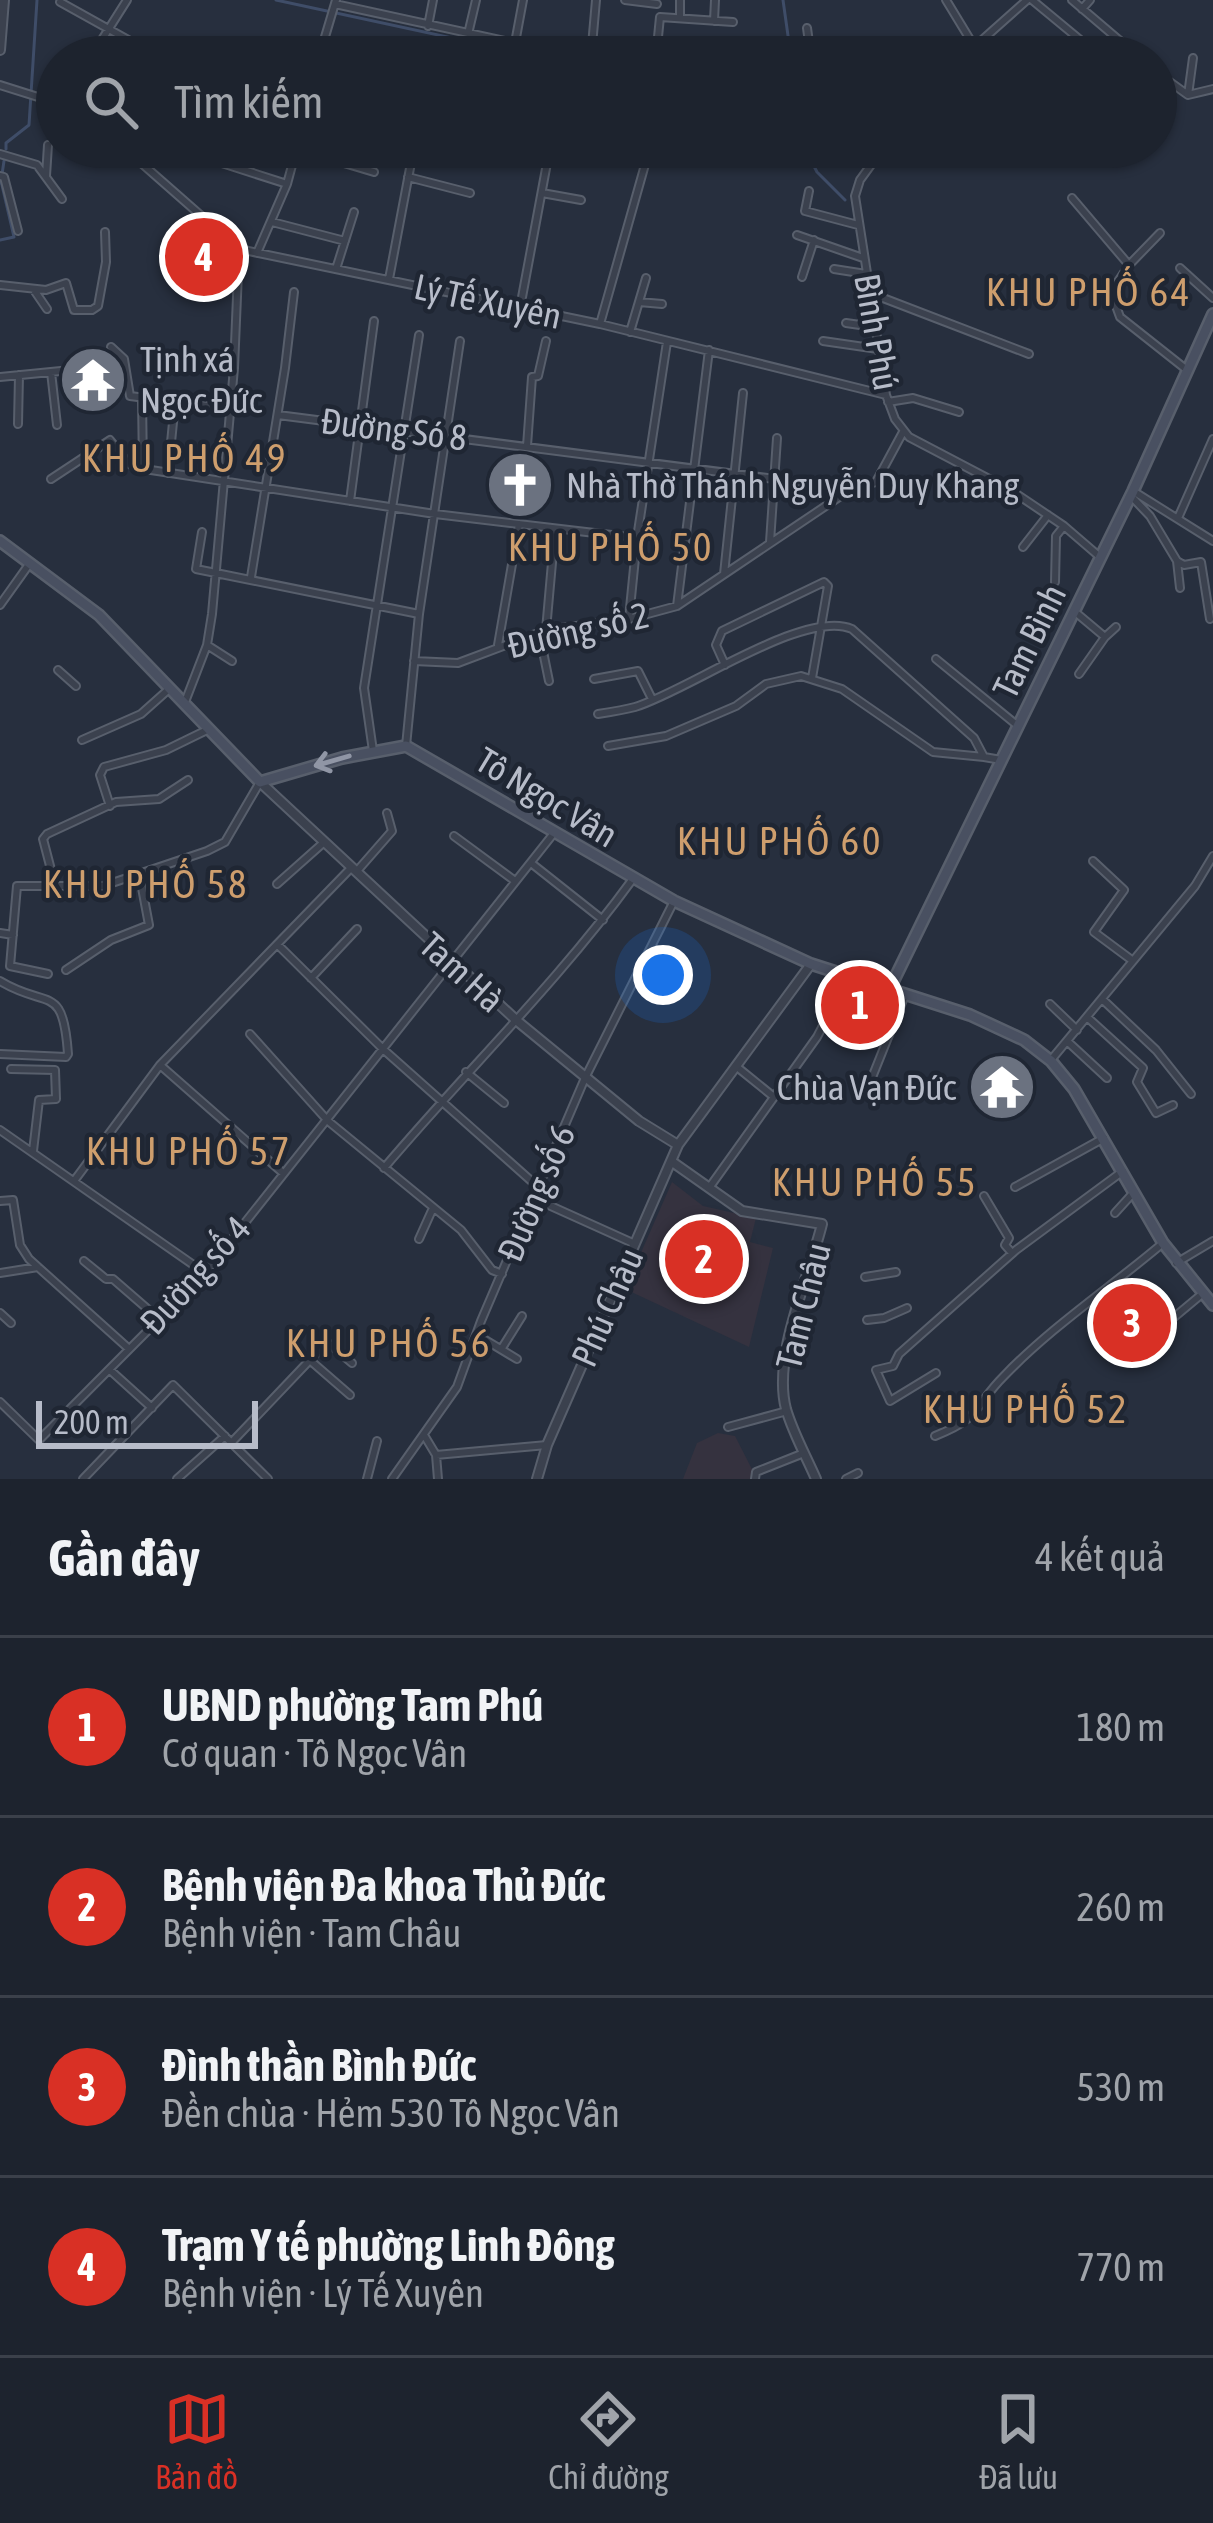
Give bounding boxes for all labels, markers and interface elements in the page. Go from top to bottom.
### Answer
search box [36,36,1177,168]
icon: search [78,69,144,135]
text: Tìm kiếm [174,76,323,128]
pin: 4 [165,212,243,302]
street label: Lý Tế Xuyên [411,265,565,337]
district label: KHU PHỐ 64 [986,266,1192,314]
street label: Bình Phú [846,270,908,394]
place label: Tịnh xá Ngọc Đức [140,338,263,421]
temple icon: Tịnh xá Ngọc Đức [58,345,128,415]
street label: Đường Só 8 [319,399,469,459]
district label: KHU PHỐ 49 [82,432,288,480]
church icon: Nhà Thờ Thánh Nguyễn Duy Khang [485,450,555,520]
place label: Nhà Thờ Thánh Nguyễn Duy Khang [566,464,1020,506]
district label: KHU PHỐ 50 [508,521,714,569]
street label: Tam Bình [984,577,1074,705]
street label: Đường số 2 [503,593,653,667]
street label: Tô Ngọc Vân [469,738,625,856]
one-way arrow [314,751,352,773]
district label: KHU PHỐ 60 [677,815,883,863]
district label: KHU PHỐ 58 [43,858,249,906]
street label: Tam Hà [411,923,513,1021]
your location [633,945,693,1005]
pin: 1 [821,960,899,1050]
temple icon: Chùa Vạn Đức [967,1052,1037,1122]
place label: Chùa Vạn Đức [777,1066,957,1108]
street label: Đường số 6 [489,1119,583,1267]
district label: KHU PHỐ 57 [86,1125,292,1173]
district label: KHU PHỐ 55 [772,1156,978,1204]
street label: Đường số 4 [131,1208,259,1342]
pin: 2 [665,1214,743,1304]
street label: Tam Châu [767,1238,839,1374]
street label: Phú Châu [562,1241,652,1373]
pin: 3 [1093,1278,1171,1368]
district label: KHU PHỐ 56 [286,1317,492,1365]
district label: KHU PHỐ 52 [923,1383,1129,1431]
scale bar [36,1395,258,1448]
text: 200 m [54,1403,129,1441]
text: Gần đây [48,1528,200,1587]
text: 4 kết quả [1035,1535,1165,1579]
text: UBND phường Tam Phú [162,1679,543,1731]
text: 1 [78,1705,96,1749]
text: 180 m [1077,1705,1165,1749]
text: Cơ quan · Tô Ngọc Vân [162,1731,467,1775]
text: Bệnh viện Đa khoa Thủ Đức [162,1859,605,1911]
text: 2 [78,1885,96,1929]
text: 260 m [1077,1885,1165,1929]
text: Bệnh viện · Tam Châu [162,1911,461,1955]
text: Đình thần Bình Đức [162,2039,476,2091]
text: 3 [78,2065,96,2109]
text: 530 m [1077,2065,1165,2109]
text: Đền chùa · Hẻm 530 Tô Ngọc Vân [162,2091,620,2135]
text: Trạm Y tế phường Linh Đông [162,2219,615,2271]
text: 4 [78,2245,96,2289]
text: 770 m [1077,2245,1165,2289]
text: Bệnh viện · Lý Tế Xuyên [162,2271,484,2315]
tab: Bản đồ [155,2386,238,2496]
tab: Chỉ đường [548,2386,669,2496]
tab: Đã lưu [979,2386,1058,2496]

